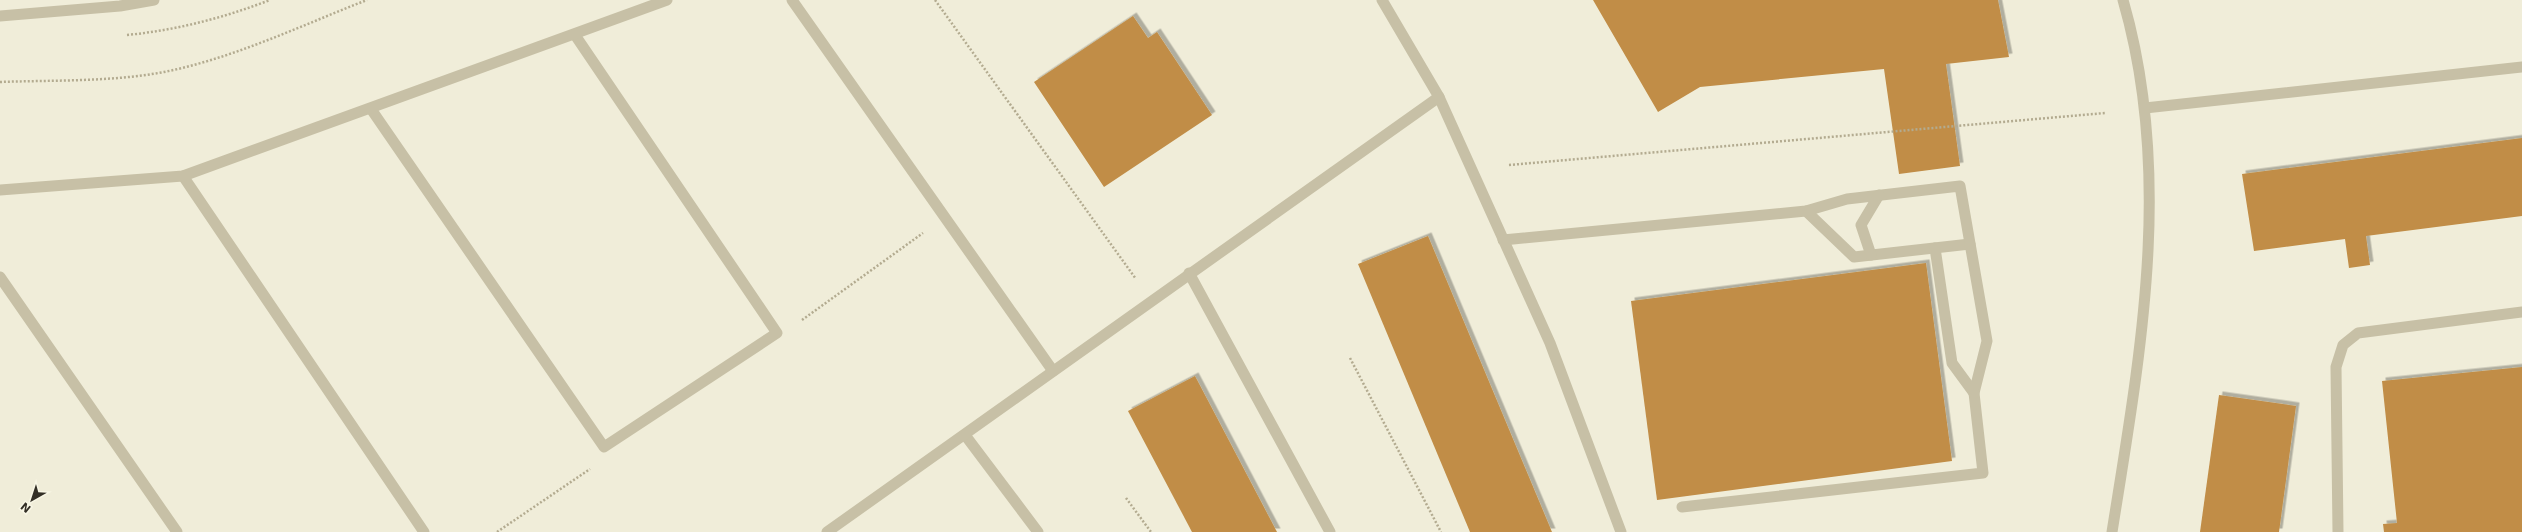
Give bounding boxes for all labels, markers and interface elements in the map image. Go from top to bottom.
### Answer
north arrow [12,480,52,520]
text: N [18,499,34,515]

